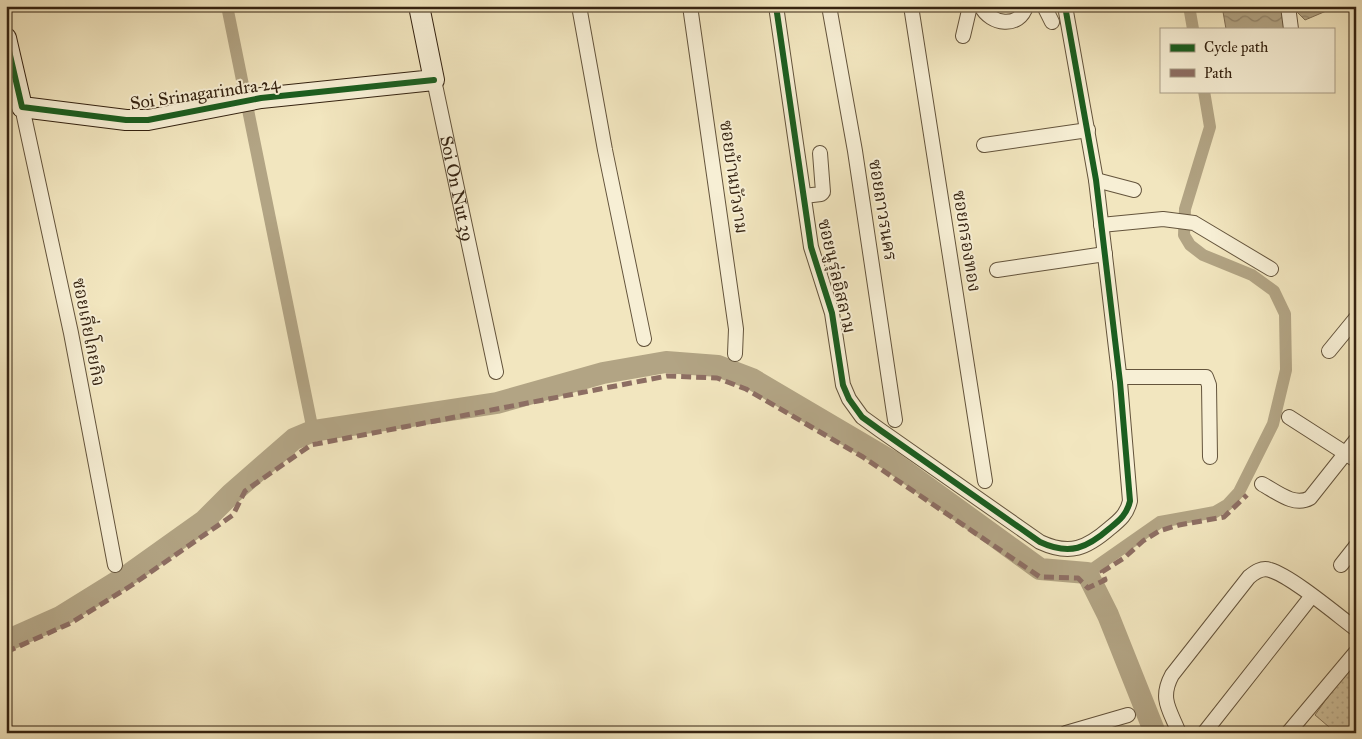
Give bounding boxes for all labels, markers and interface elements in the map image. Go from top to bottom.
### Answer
legend [1160,28,1334,92]
text: Cycle path [1204,38,1269,56]
text: Path [1204,64,1233,82]
street label: Soi Srinagarindra 24 [129,71,283,115]
street label: ซอยบ้านบัวงาม [715,119,753,235]
street label: Soi On Nut 39 [435,134,479,243]
street label: ซอยถาวรนคร [864,158,902,262]
street label: ซอยกรองทอง [948,189,986,293]
street label: ซอยนูรุ่ลอิสลาม [812,217,861,336]
street label: ซอยเกี่ยโกยกิจ [68,275,113,388]

